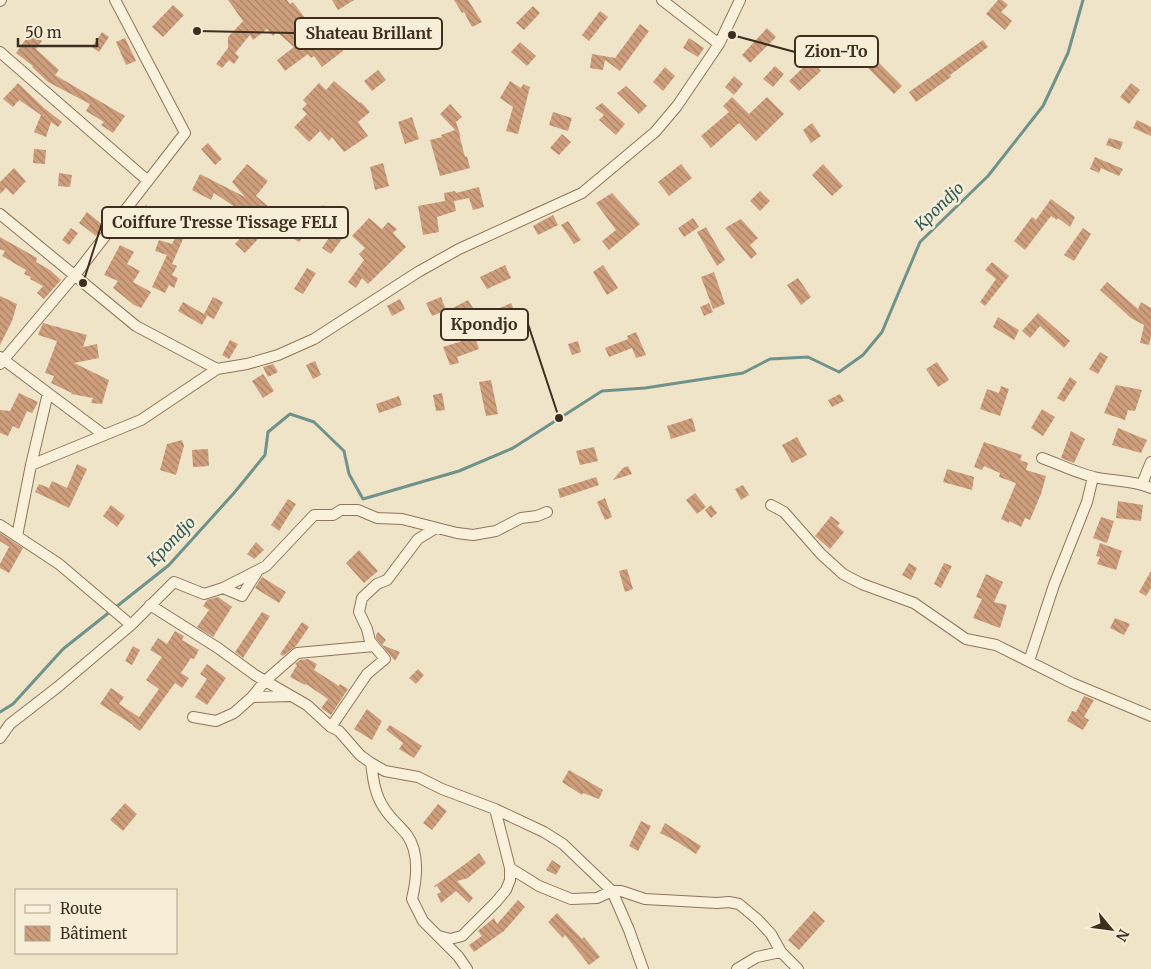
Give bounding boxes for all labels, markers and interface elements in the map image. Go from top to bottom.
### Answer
scale bar [18,15,96,47]
callout: Shateau Brillant [295,18,442,49]
text: 50 m [25,23,62,42]
text: Shateau Brillant [306,23,433,43]
callout: Zion-To [795,36,878,67]
text: Zion-To [804,41,868,61]
water label: Kpondjo [909,178,968,235]
callout: Coiffure Tresse Tissage FELI [102,207,348,238]
text: Coiffure Tresse Tissage FELI [112,212,338,232]
callout: Kpondjo [441,309,528,340]
text: Kpondjo [451,314,518,334]
water label: Kpondjo [142,512,199,571]
legend [15,889,178,954]
text: Route [60,899,102,918]
north arrow [1086,904,1136,954]
text: Bâtiment [60,924,128,943]
text: N [1112,926,1133,945]

